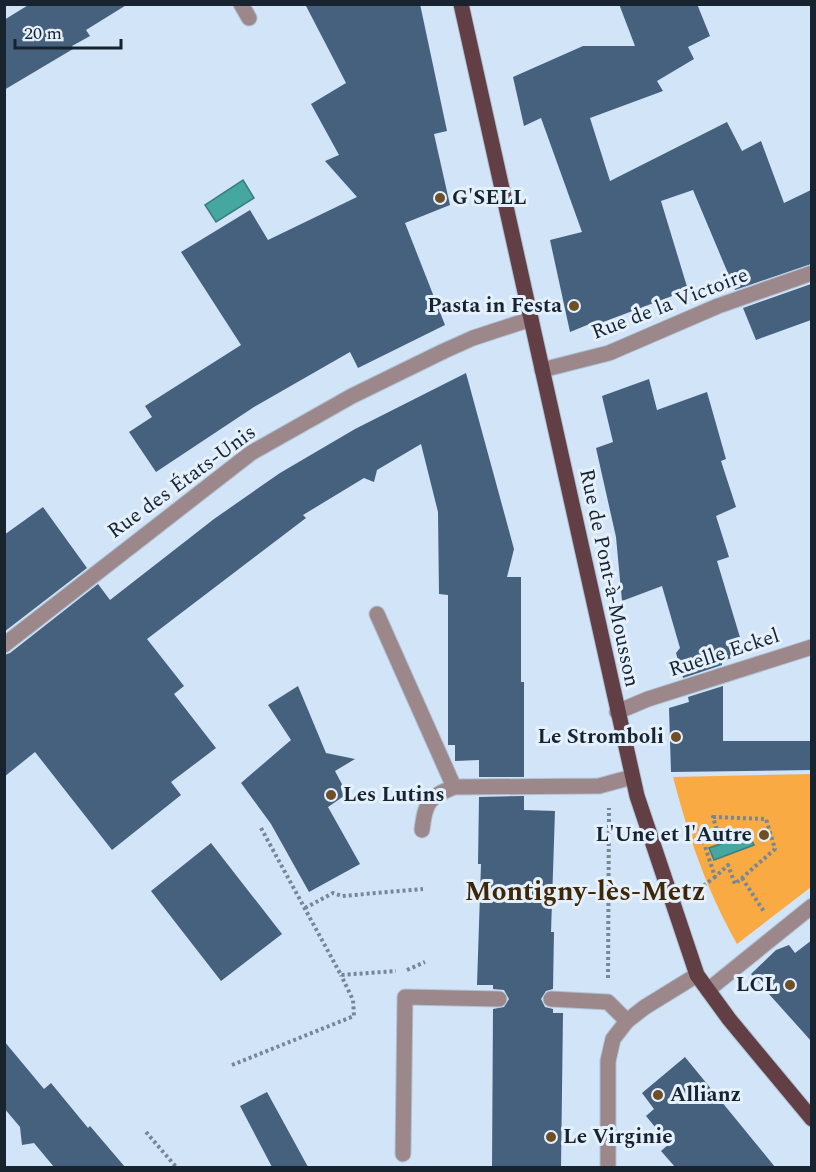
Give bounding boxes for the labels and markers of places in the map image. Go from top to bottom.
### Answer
place label: G'SELL [452,182,527,214]
marker: G'SELL [433,191,447,205]
place label: Pasta in Festa [427,290,562,322]
marker: Pasta in Festa [567,299,581,313]
place label: Le Stromboli [537,721,664,753]
marker: Le Stromboli [669,730,683,744]
place label: Les Lutins [343,779,445,811]
marker: Les Lutins [324,788,338,802]
place label: L'Une et l'Autre [596,819,752,851]
marker: L'Une et l'Autre [757,828,771,842]
place label: LCL [736,969,778,1001]
marker: LCL [783,978,797,992]
place label: Allianz [670,1079,741,1111]
marker: Allianz [651,1088,665,1102]
place label: Le Virginie [563,1121,673,1153]
marker: Le Virginie [544,1130,558,1144]

